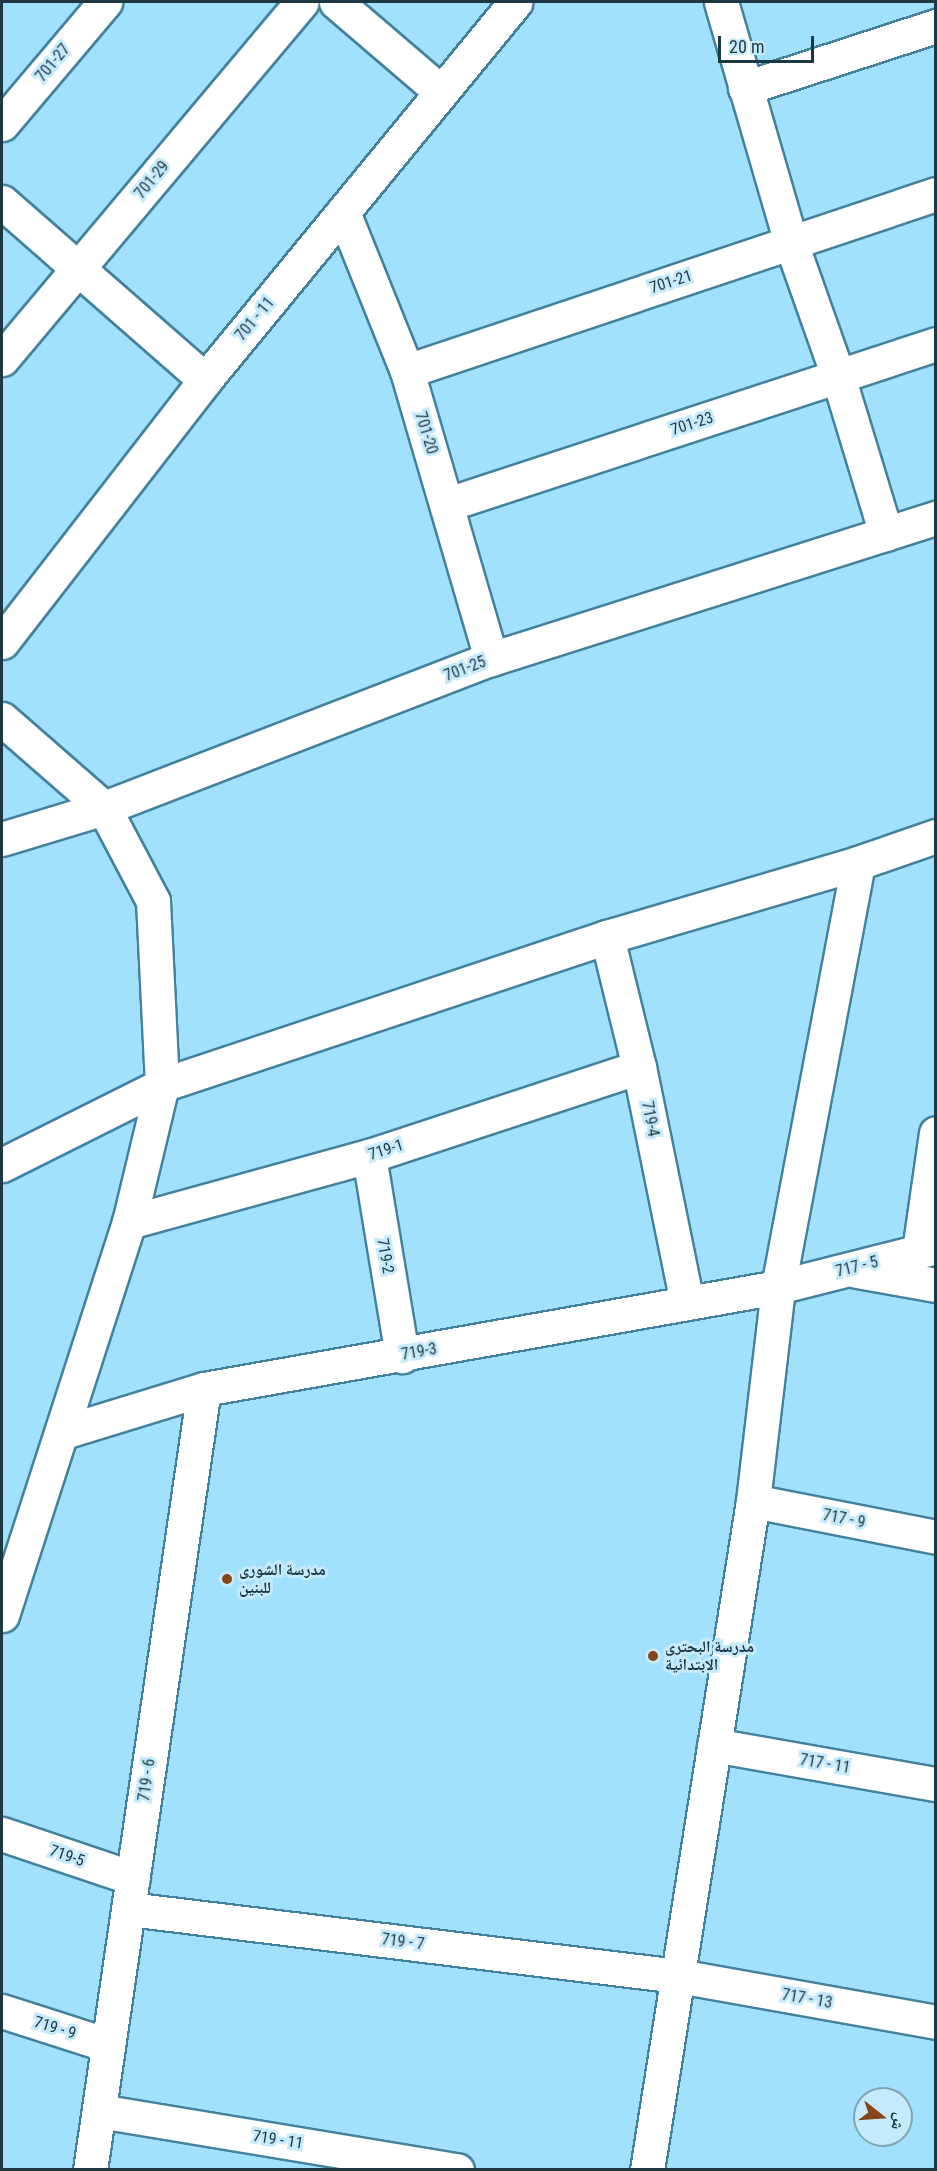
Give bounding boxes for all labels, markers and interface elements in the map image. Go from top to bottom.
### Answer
scale bar [721,24,817,62]
text: 20 m [729,36,764,57]
street label: 701-27 [32,40,74,86]
street label: 701-29 [131,157,173,203]
street label: 701-21 [647,266,695,298]
street label: 701 - 11 [231,293,279,345]
street label: 701-23 [668,408,716,440]
street label: 701-20 [410,409,442,457]
street label: 701-25 [441,652,489,686]
street label: 719-4 [637,1100,663,1138]
street label: 719-1 [366,1135,406,1165]
street label: 719-2 [372,1237,398,1275]
street label: 717 - 5 [834,1252,880,1282]
street label: 719-3 [400,1339,438,1365]
street label: 717 - 9 [821,1505,867,1533]
place label: مدرسة الشورى للبنين [239,1560,326,1598]
marker: مدرسة الشورى للبنين [220,1572,234,1586]
place label: مدرسة البحتري الابتدائية [665,1637,754,1675]
marker: مدرسة البحتري الابتدائية [646,1649,660,1663]
street label: 717 - 11 [798,1750,852,1778]
street label: 719 - 6 [135,1757,159,1803]
street label: 719-5 [47,1841,87,1871]
street label: 719 - 7 [381,1930,425,1954]
street label: 717 - 13 [780,1985,834,2013]
street label: 719 - 9 [32,2013,78,2043]
north arrow [853,2087,913,2147]
text: ش [887,2111,910,2133]
street label: 719 - 11 [251,2127,305,2153]

